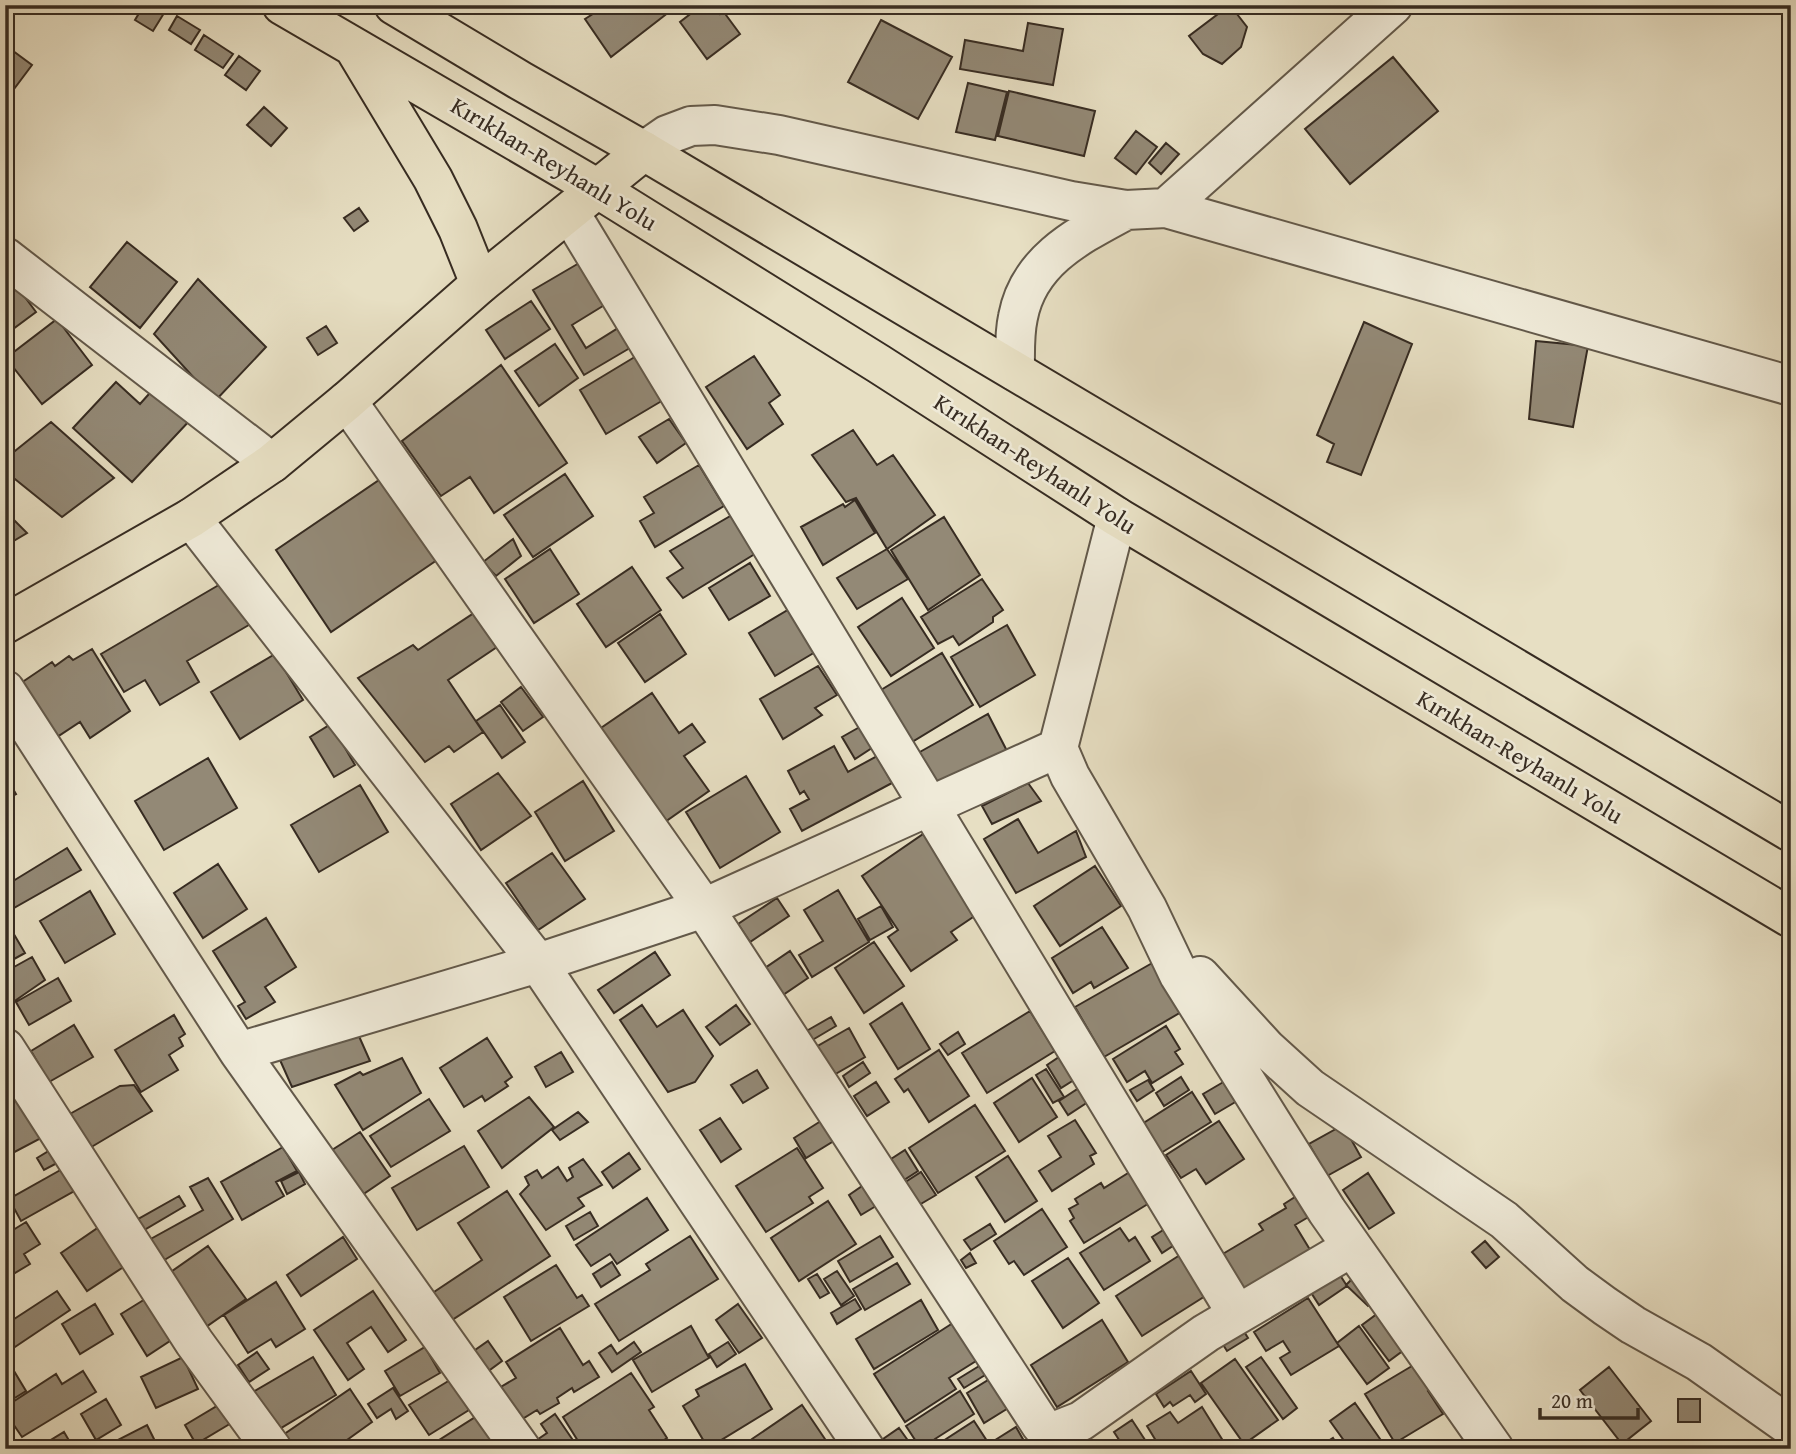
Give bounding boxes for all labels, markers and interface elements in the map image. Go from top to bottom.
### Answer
street label: Kırıkhan-Reyhanlı Yolu [444,88,664,239]
street label: Kırıkhan-Reyhanlı Yolu [927,385,1144,542]
street label: Kırıkhan-Reyhanlı Yolu [1410,681,1630,832]
scale bar [1540,1377,1638,1421]
text: 20 m [1551,1385,1593,1416]

